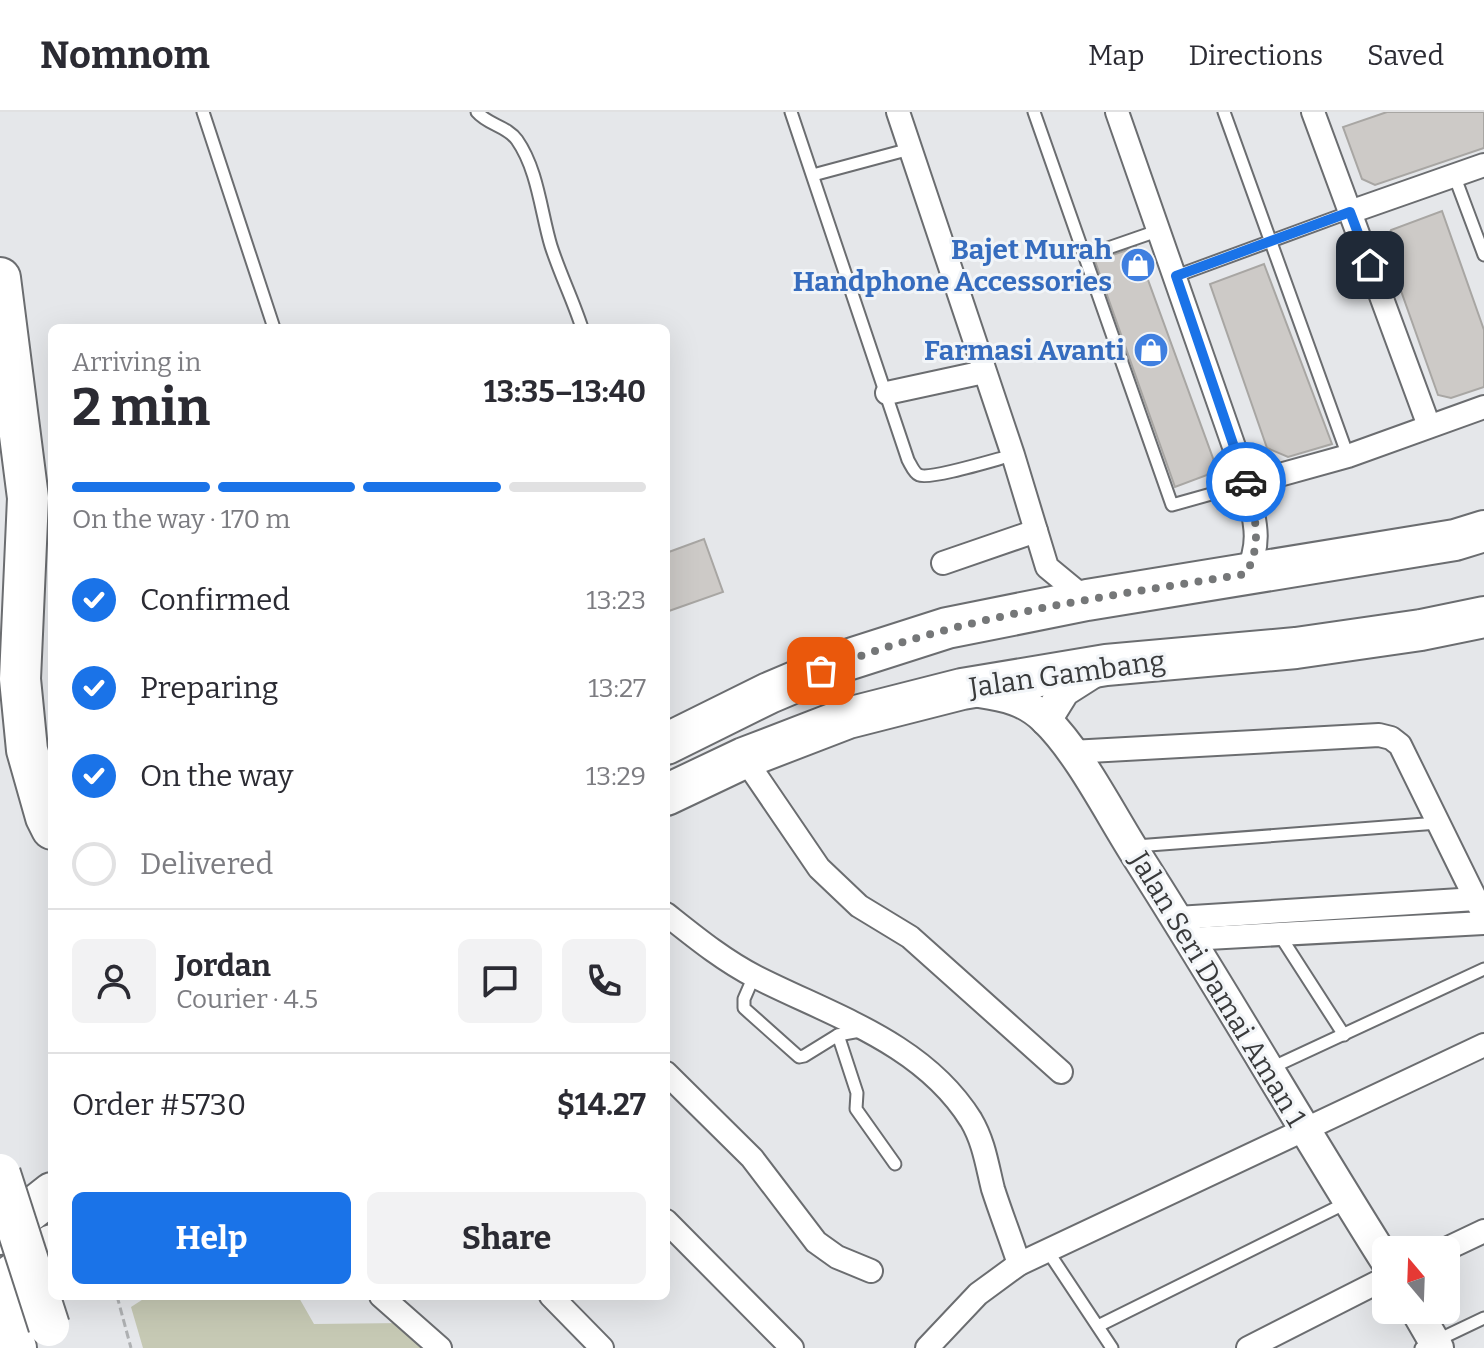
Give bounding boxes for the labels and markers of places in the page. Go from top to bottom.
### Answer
pin [1336,231,1404,299]
place label: Bajet Murah Handphone Accessories [793,233,1112,298]
shop icon: Bajet Murah Handphone Accessories [1119,246,1157,284]
shop icon: Farmasi Avanti [1132,331,1170,369]
place label: Farmasi Avanti [924,334,1125,367]
pin [787,637,855,705]

